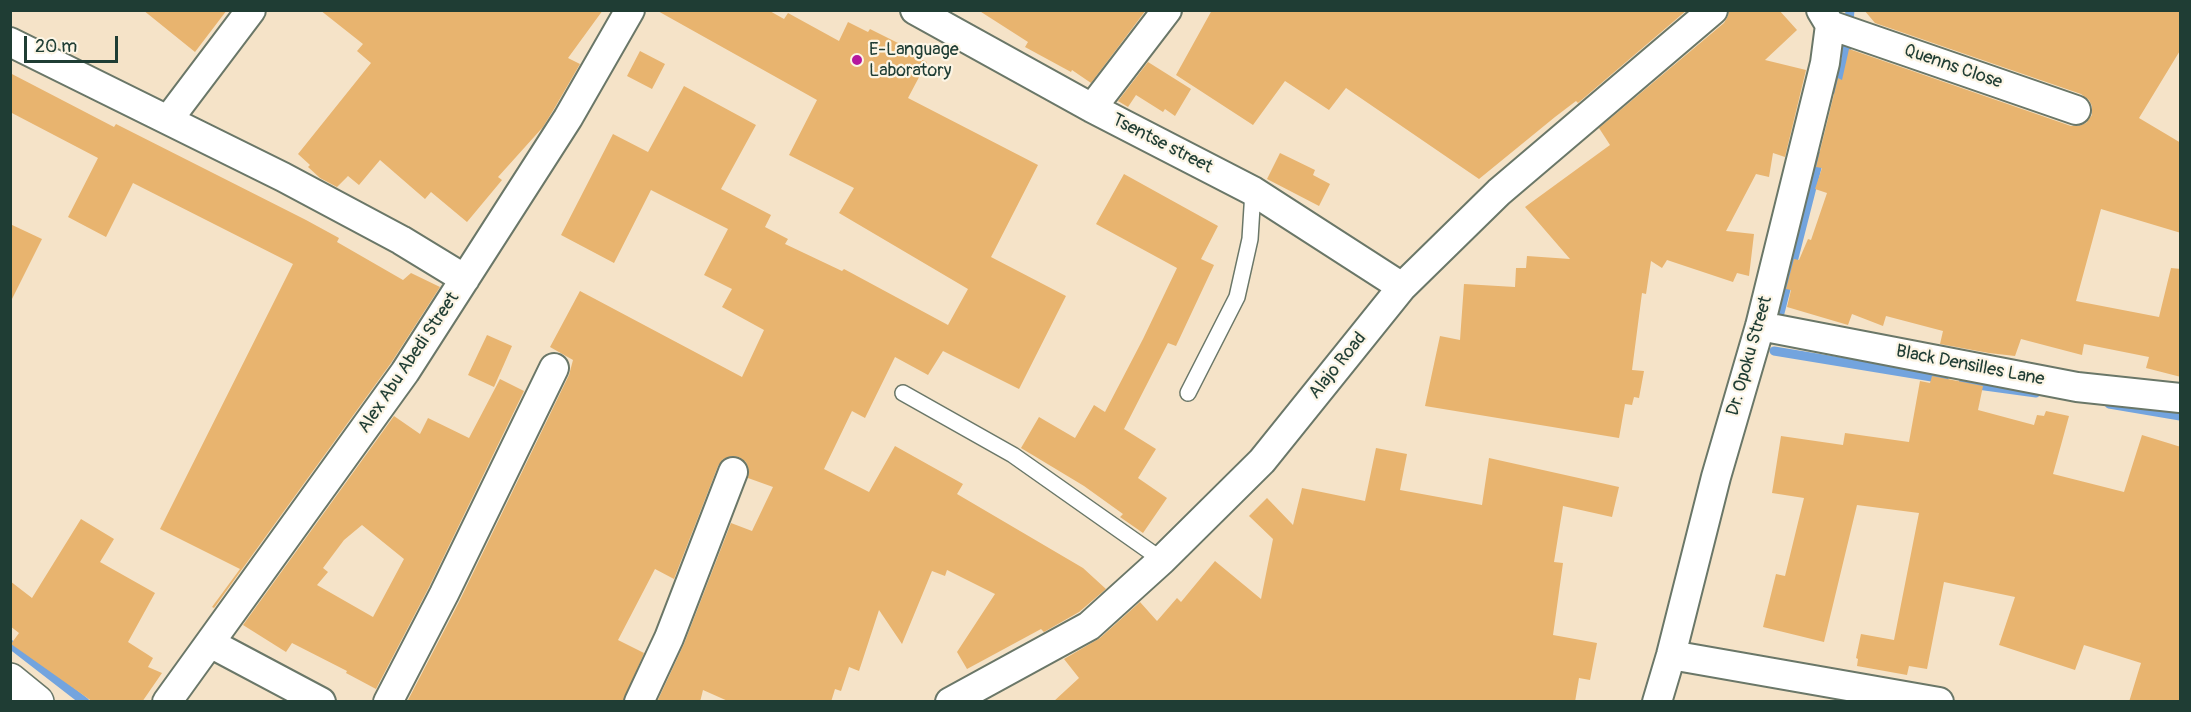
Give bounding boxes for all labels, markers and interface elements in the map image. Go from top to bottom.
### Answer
scale bar [27,24,122,62]
text: 20 m [35,35,77,58]
place label: E-Language Laboratory [869,39,959,82]
street label: Quenns Close [1901,40,2005,94]
marker: E-Language Laboratory [850,53,864,67]
street label: Tsentse street [1108,109,1216,179]
street label: Alex Abu Abedi Street [354,288,464,438]
street label: Dr. Opoku Street [1723,294,1777,418]
street label: Alajo Road [1305,328,1371,404]
street label: Black Densilles Lane [1894,341,2046,391]

